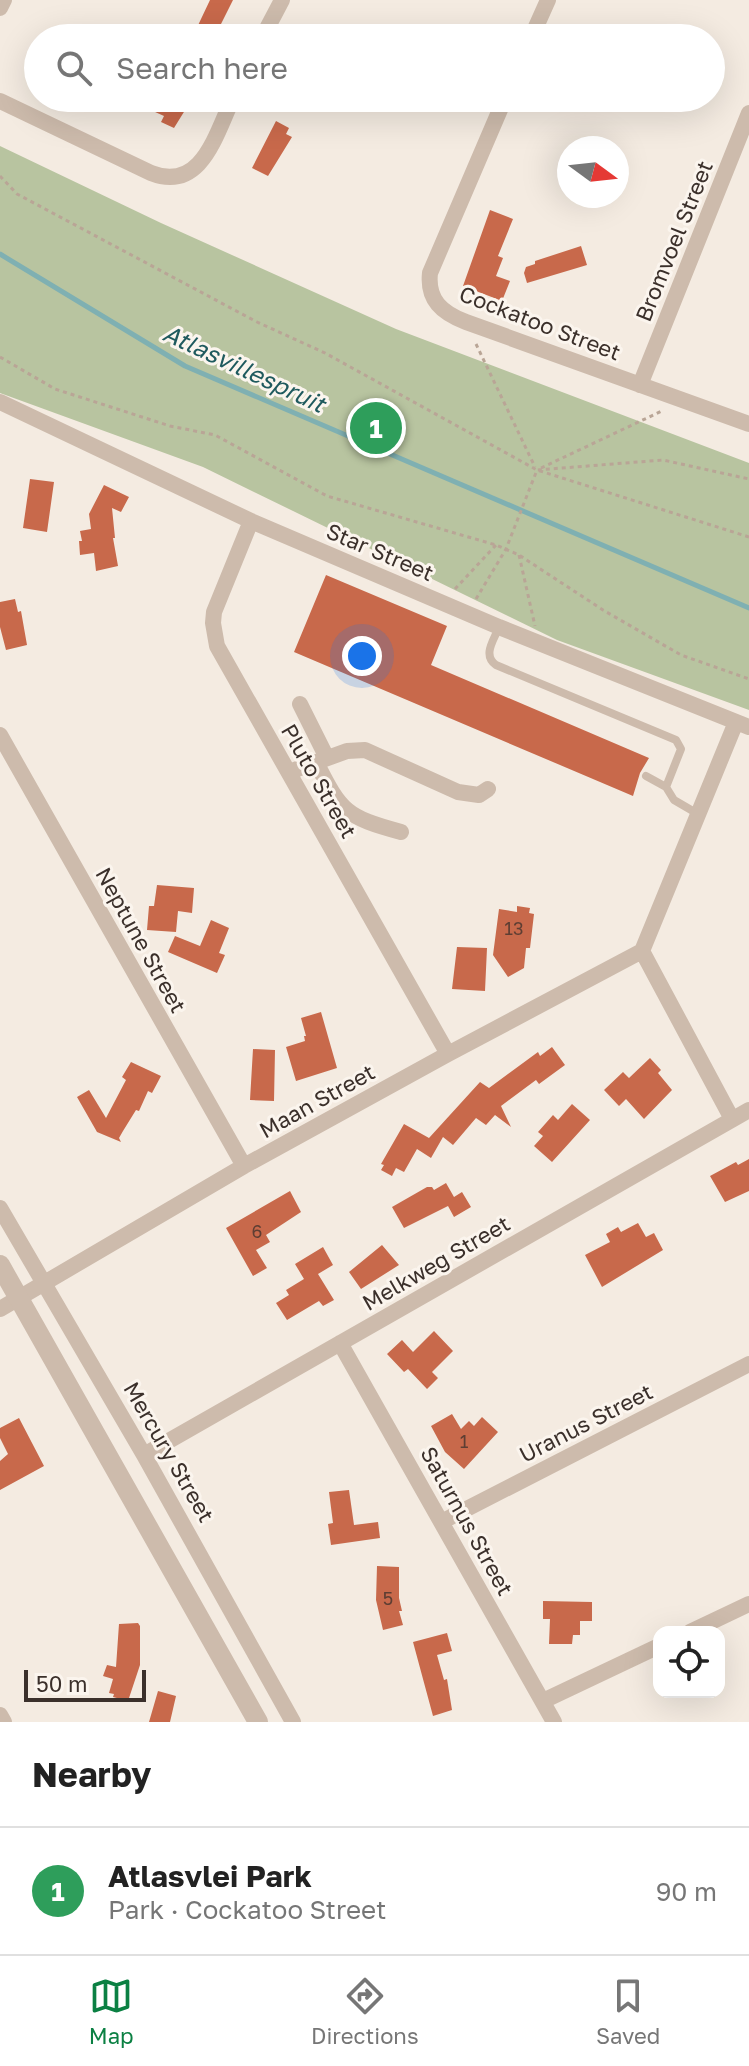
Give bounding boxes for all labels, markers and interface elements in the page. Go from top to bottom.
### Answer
search box [24,24,725,112]
icon: search [52,46,96,90]
text: Search here [116,50,288,86]
north arrow [557,136,629,208]
street label: Bromvoel Street [629,157,718,325]
street label: Cockatoo Street [456,279,625,366]
water label: Atlasvillespruit [159,318,332,419]
pin: 1 [350,398,402,458]
street label: Star Street [322,517,438,586]
your location [342,636,382,676]
street label: Pluto Street [276,719,363,843]
street label: Neptune Street [90,862,193,1017]
house number: 13 [504,917,524,939]
street label: Maan Street [254,1058,379,1143]
street label: Melkweg Street [357,1209,514,1316]
house number: 6 [252,1220,262,1242]
street label: Mercury Street [118,1377,221,1527]
street label: Uranus Street [515,1377,657,1468]
house number: 1 [460,1430,469,1452]
street label: Saturnus Street [415,1442,520,1600]
house number: 5 [383,1587,393,1609]
map controls [653,1626,725,1698]
button: locate [653,1626,725,1698]
scale bar [24,1666,146,1702]
text: 50 m [36,1670,87,1697]
text: Nearby [32,1754,152,1794]
text: Atlasvlei Park [108,1858,312,1894]
text: 1 [51,1876,65,1907]
text: 90 m [656,1876,717,1907]
text: Park · Cockatoo Street [108,1894,386,1925]
tab: Map [89,1974,134,2049]
tab: Directions [311,1974,419,2049]
tab: Saved [596,1974,660,2049]

